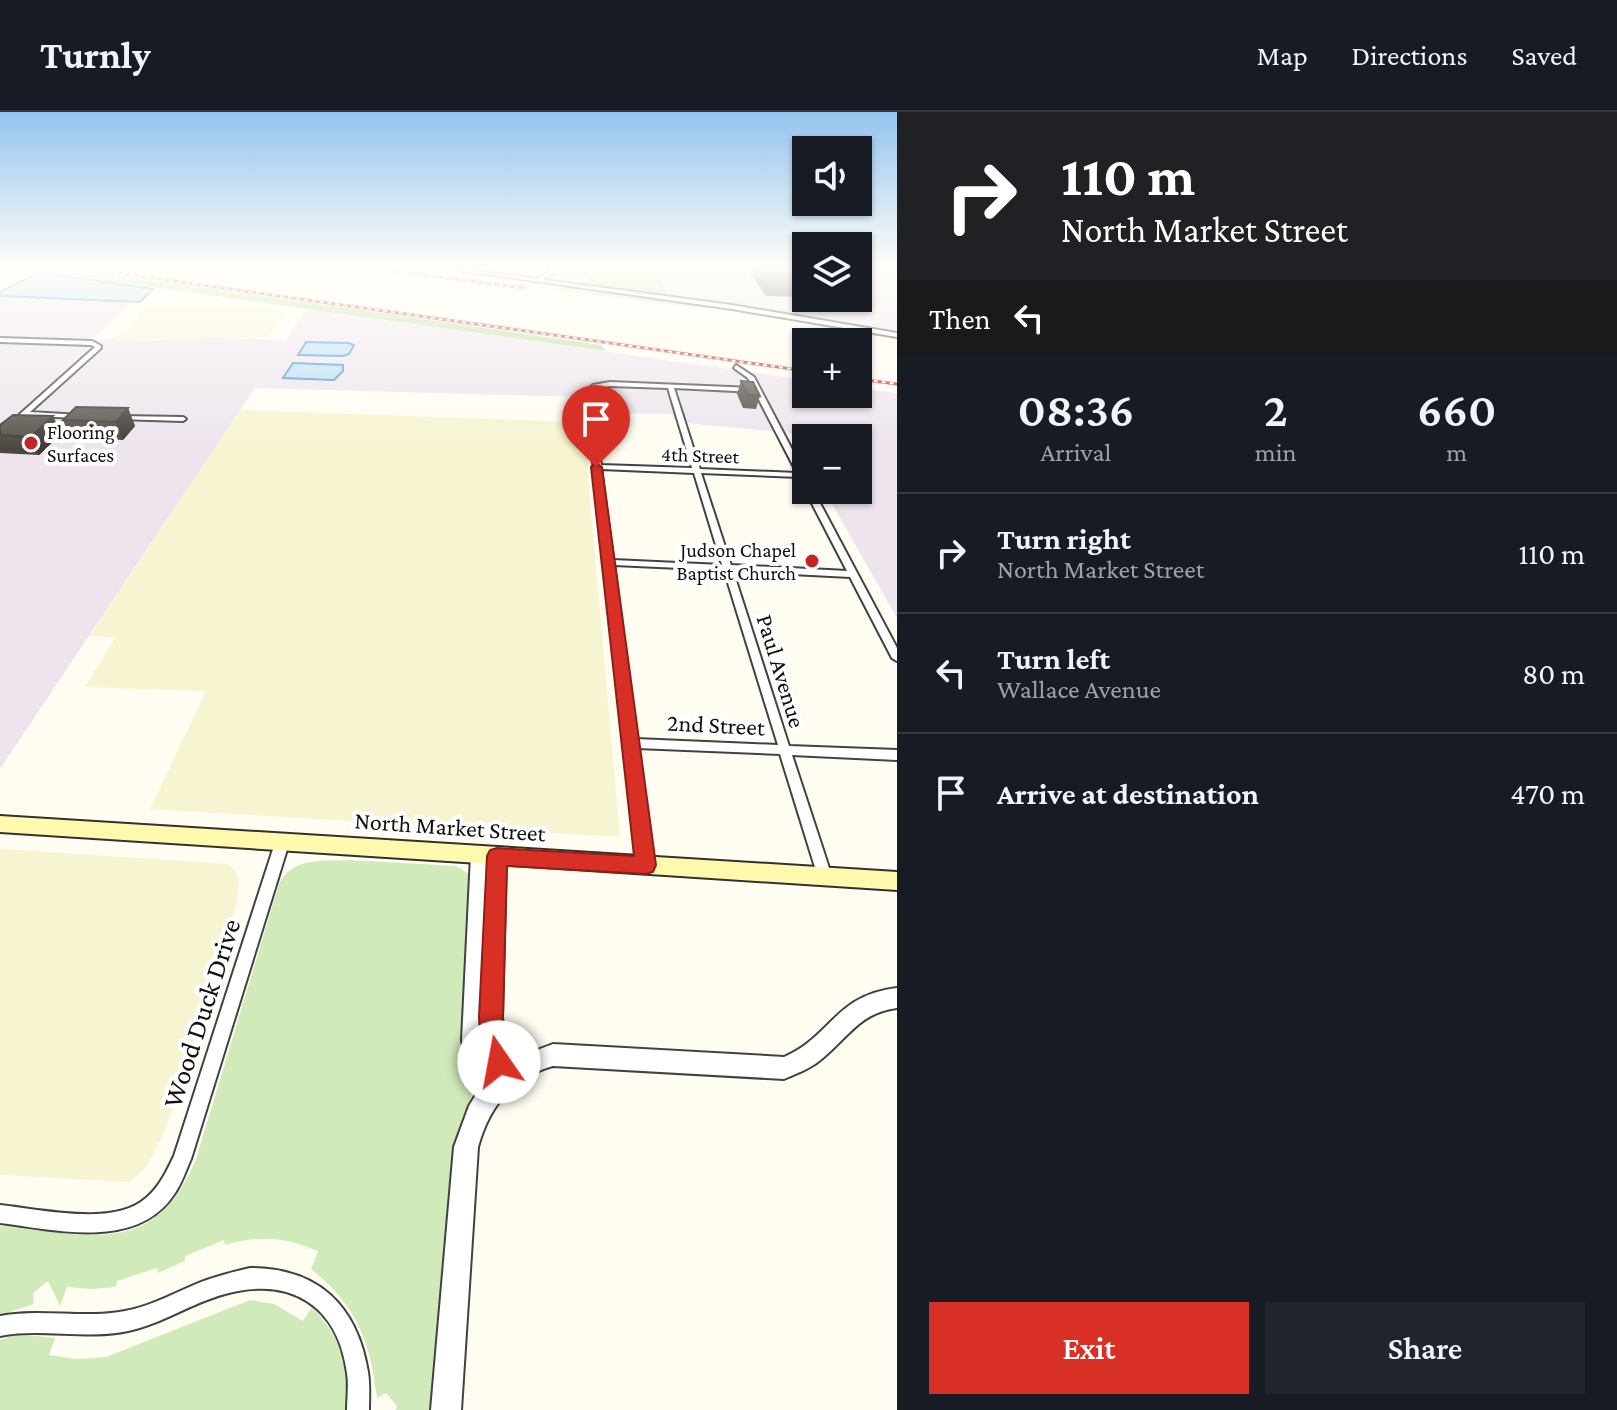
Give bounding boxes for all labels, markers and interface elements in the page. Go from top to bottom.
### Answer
text: Turnly [40,34,151,76]
text: Map [1257,40,1308,71]
text: Directions [1352,40,1467,71]
text: Saved [1511,40,1577,71]
map controls [792,136,872,504]
button: sound [792,136,872,216]
icon: right [929,144,1033,248]
text: 110 m [1061,145,1195,207]
text: North Market Street [1061,210,1348,250]
button: layers [792,232,872,312]
icon: left [1007,296,1051,340]
text: Then [929,302,991,335]
button: + [792,328,872,408]
text: 08:36 [1018,383,1134,436]
text: 2 [1264,383,1288,436]
text: 660 [1417,383,1496,436]
pin [562,385,630,467]
icon: arrive [574,397,618,441]
place label: Flooring Surfaces [47,421,115,466]
button: − [792,424,872,504]
marker: Flooring Surfaces [22,434,40,452]
text: Arrival [1041,438,1111,467]
text: min [1255,438,1296,467]
text: m [1446,438,1467,467]
street label: 4th Street [661,443,740,467]
text: Turn right [997,522,1131,555]
icon: right [929,531,973,575]
text: 110 m [1518,537,1585,570]
place label: Judson Chapel Baptist Church [676,539,796,585]
marker: Judson Chapel Baptist Church [803,552,821,570]
text: North Market Street [997,555,1204,584]
street label: Paul Avenue [751,611,811,731]
text: Turn left [997,642,1110,675]
icon: left [929,651,973,695]
text: 80 m [1522,657,1585,690]
text: Wallace Avenue [997,675,1161,704]
street label: 2nd Street [667,708,767,741]
icon: arrive [929,771,973,815]
text: Arrive at destination [997,777,1259,810]
text: 470 m [1510,777,1585,810]
street label: North Market Street [354,806,547,847]
street label: Wood Duck Drive [156,915,247,1112]
position arrow [457,1020,541,1104]
button: Exit [929,1302,1249,1394]
button: Share [1265,1302,1585,1394]

